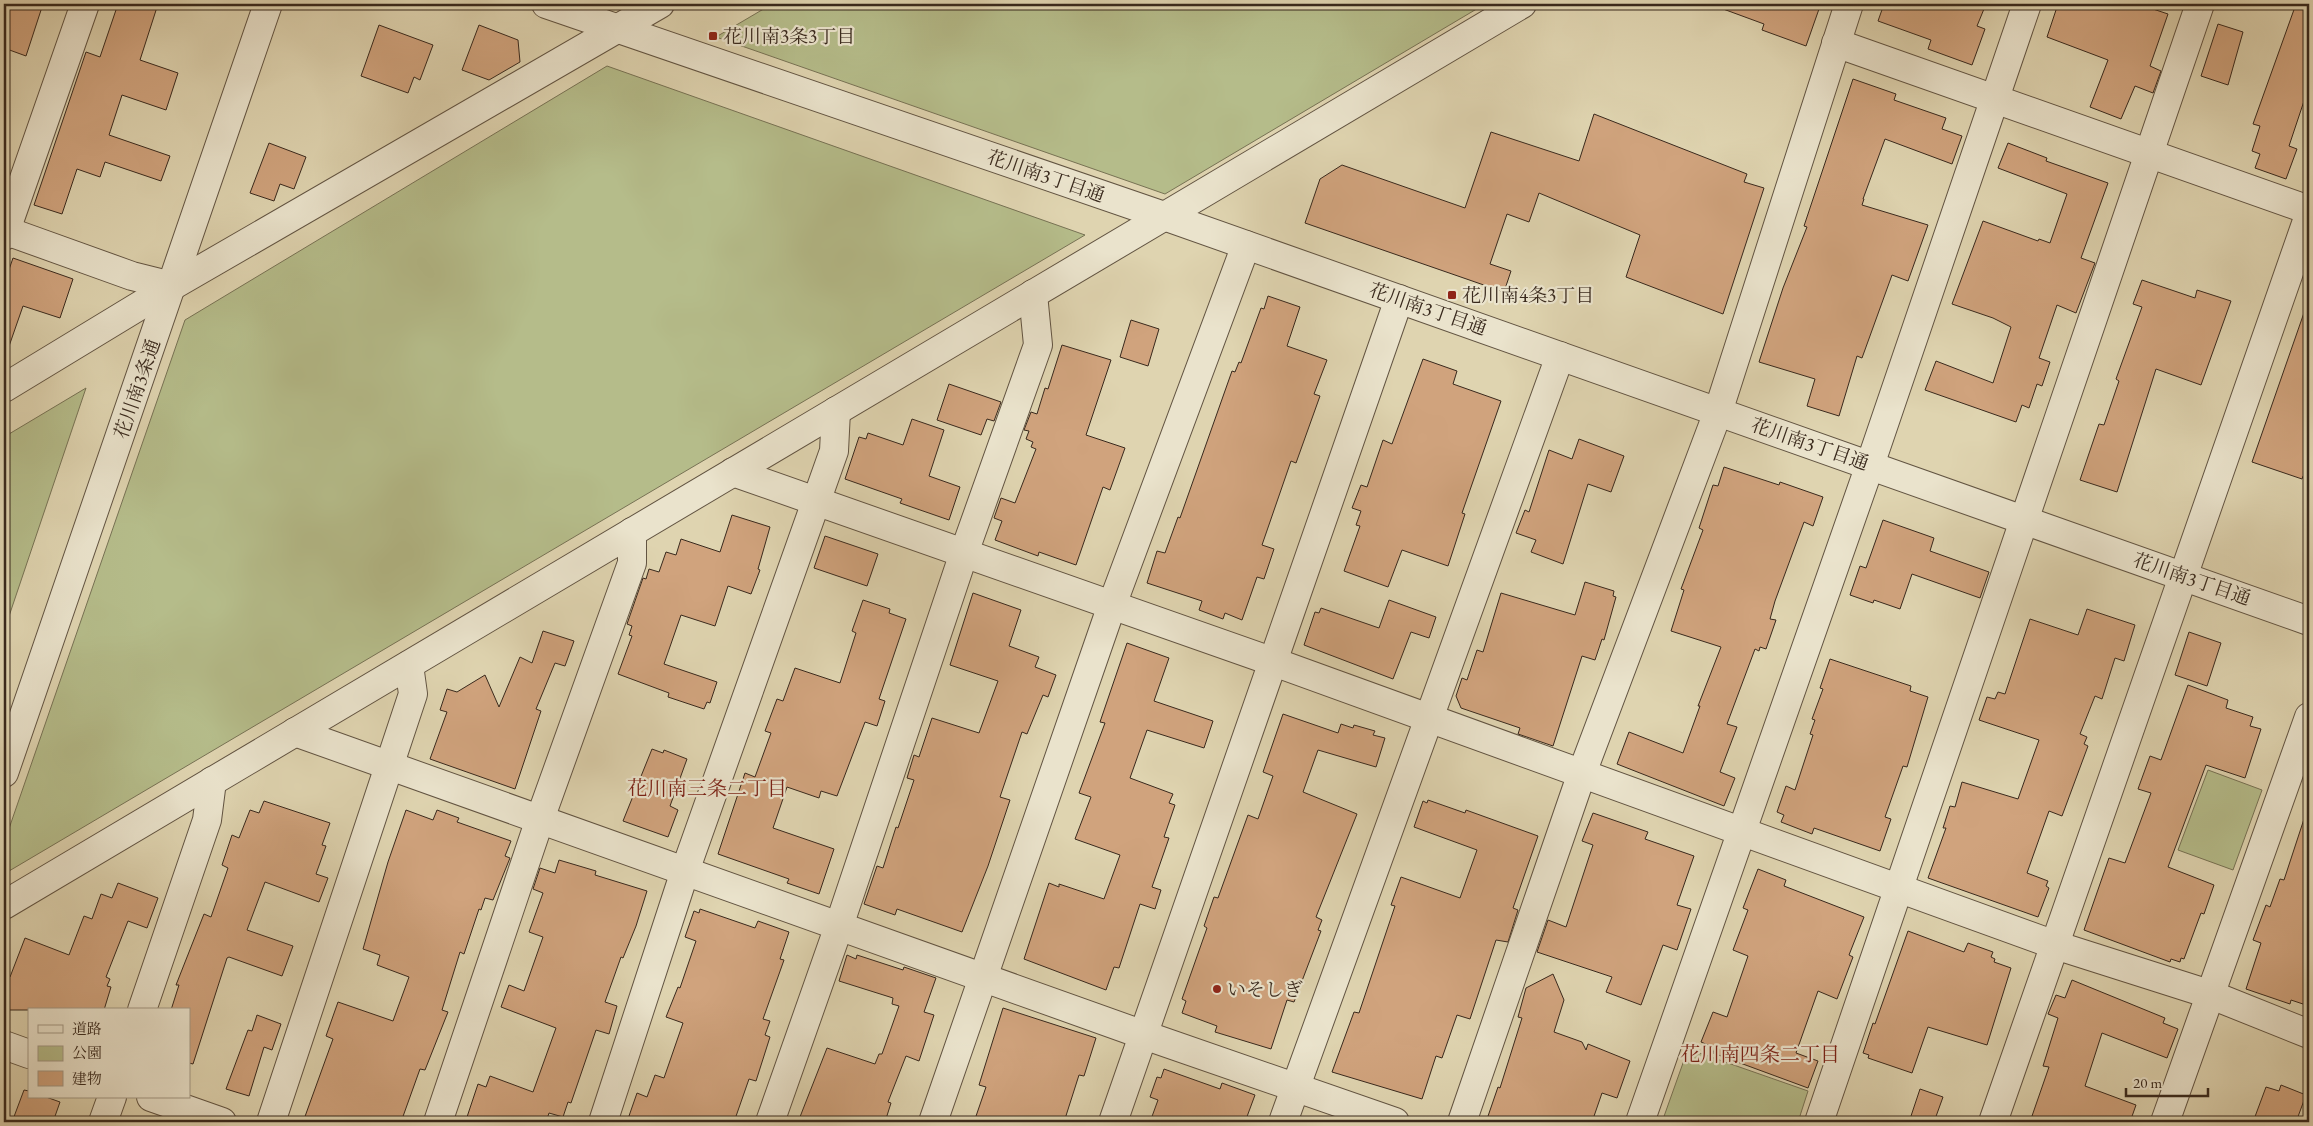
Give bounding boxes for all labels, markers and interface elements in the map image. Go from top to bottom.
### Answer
place label: 花川南3条3丁目 [723,24,855,49]
marker: 花川南3条3丁目 [707,30,719,42]
street label: 花川南3丁目通 [984,144,1108,208]
street label: 花川南3丁目通 [1366,277,1490,341]
place label: 花川南4条3丁目 [1462,283,1594,308]
marker: 花川南4条3丁目 [1446,289,1458,301]
street label: 花川南3条通 [108,336,166,442]
street label: 花川南3丁目通 [1748,412,1872,476]
street label: 花川南3丁目通 [2130,547,2254,611]
district label: 花川南三条二丁目 [627,775,787,801]
place label: いそしぎ [1227,977,1303,1002]
marker: いそしぎ [1211,983,1223,995]
legend [28,1008,190,1098]
text: 道路 [72,1019,102,1038]
district label: 花川南四条二丁目 [1680,1041,1840,1067]
text: 公園 [72,1043,102,1062]
scale bar [2126,1066,2208,1098]
text: 建物 [72,1069,102,1088]
text: 20 m [2133,1073,2162,1092]

